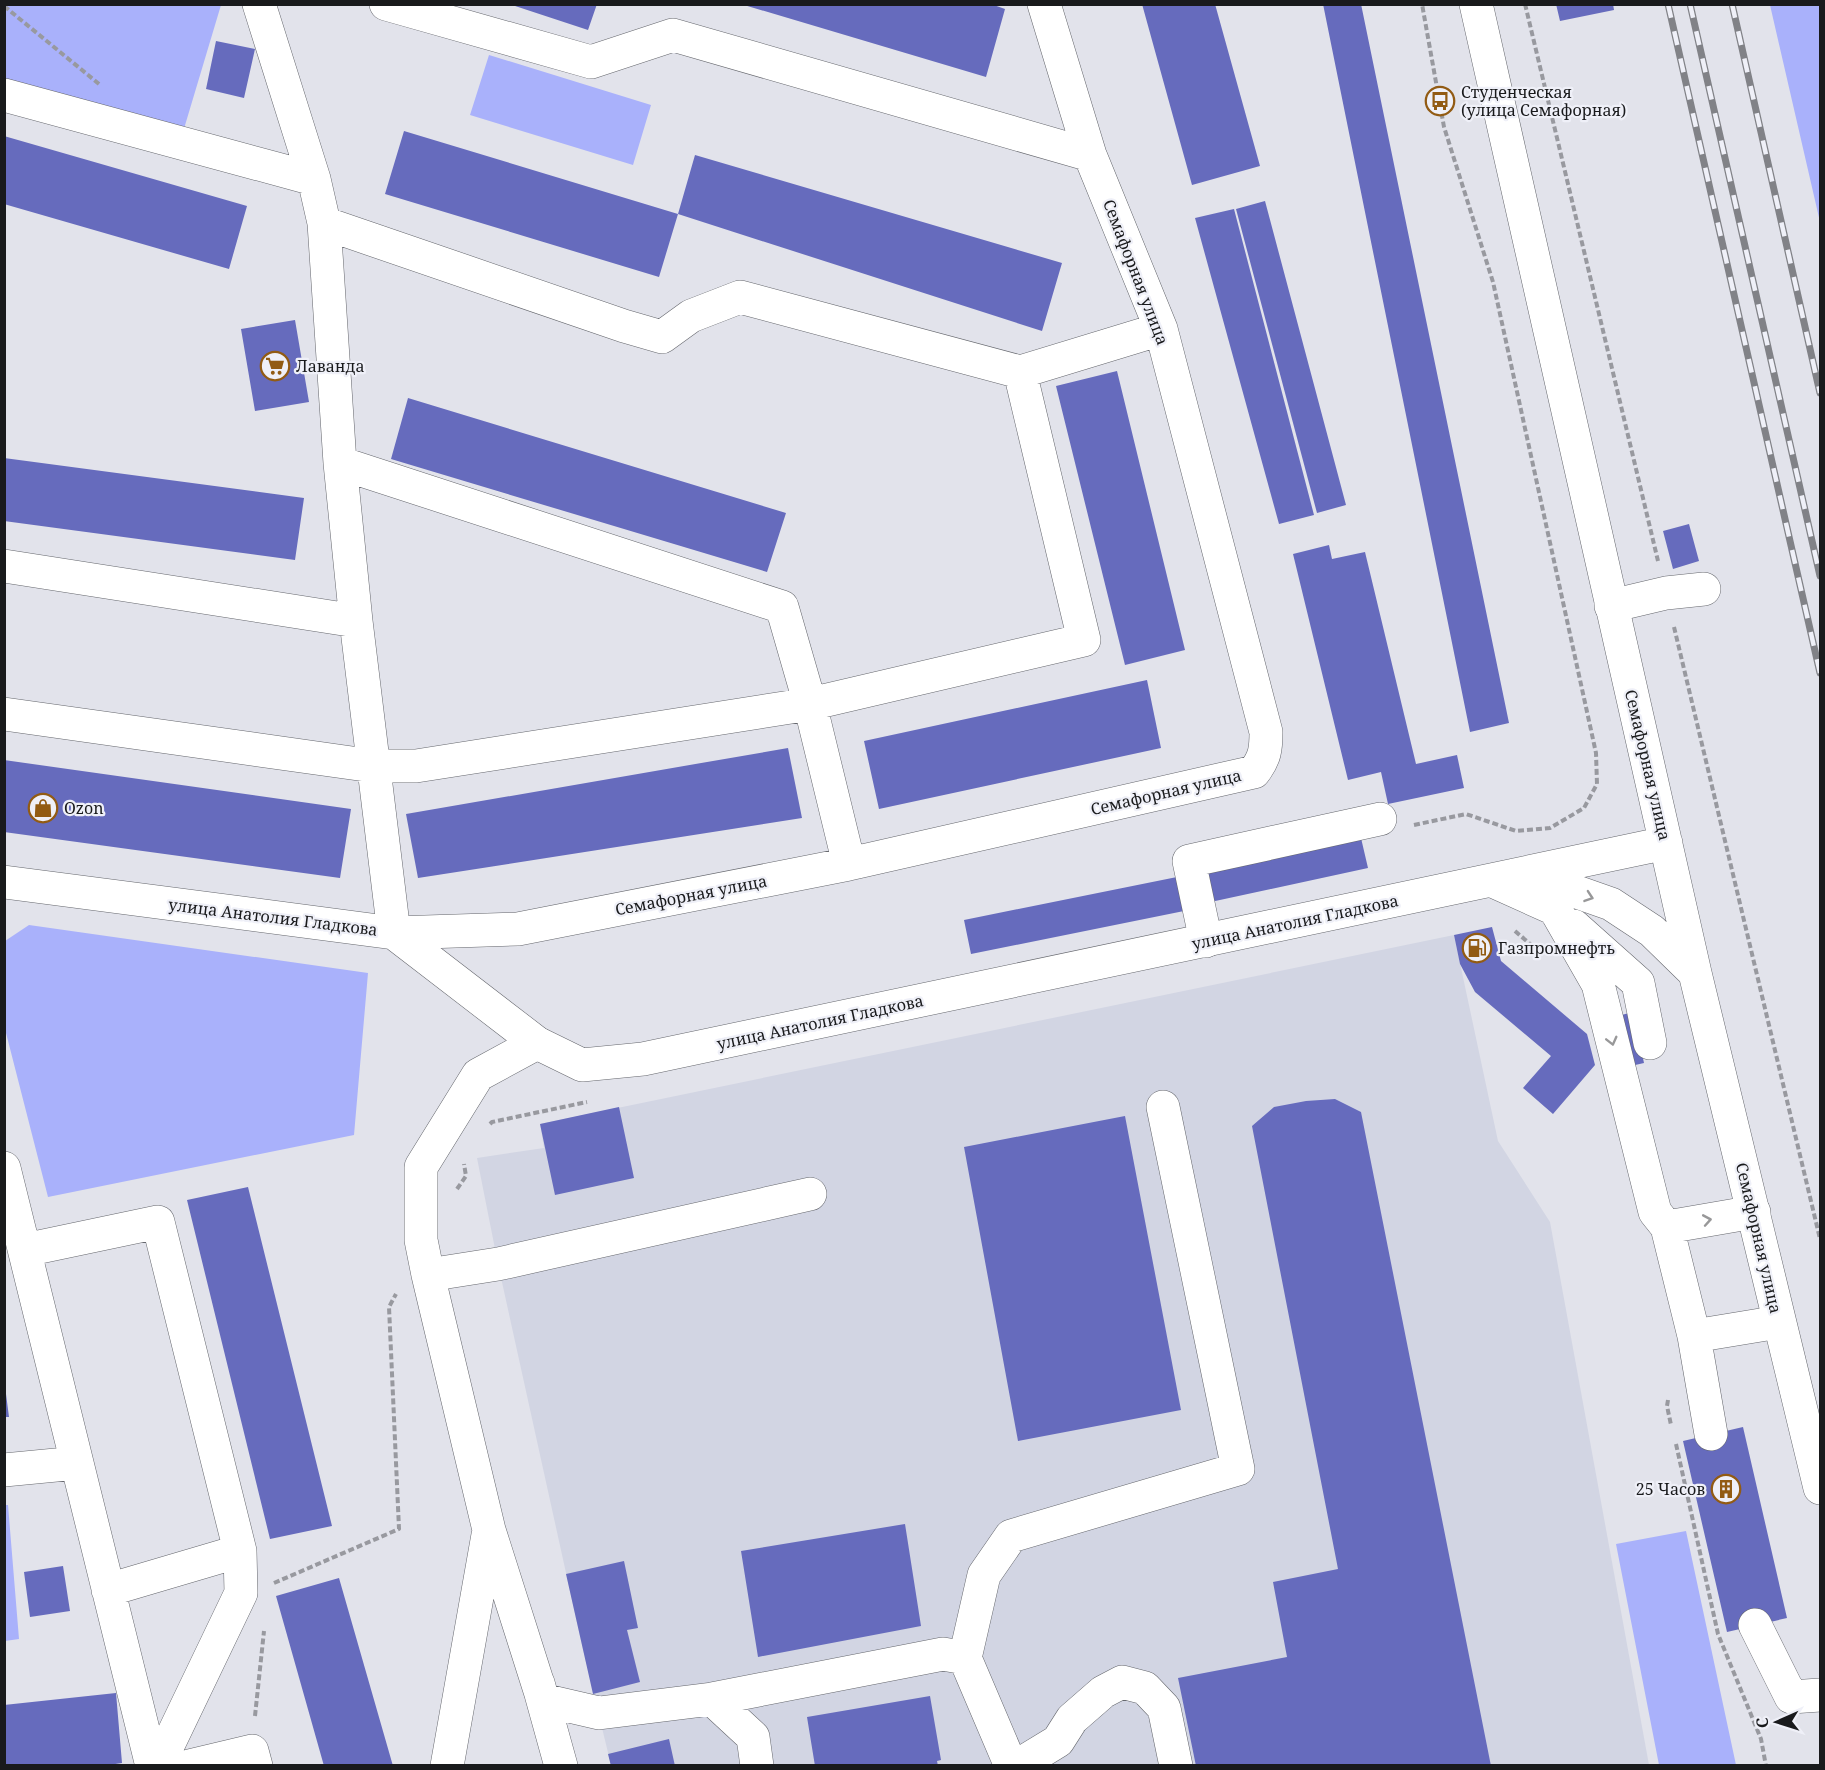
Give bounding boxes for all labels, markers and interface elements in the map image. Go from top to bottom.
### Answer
place label: Студенческая (улица Семафорная) [1461,81,1626,121]
bus stop icon: Студенческая (улица Семафорная) [1424,85,1456,117]
street label: Семафорная улица [1098,196,1174,348]
supermarket icon: Лаванда [259,350,291,382]
place label: Лаванда [296,355,365,377]
street label: Семафорная улица [1620,687,1676,843]
street label: Семафорная улица [1088,764,1244,820]
shop icon: Ozon [27,792,59,824]
place label: Ozon [64,797,104,819]
street label: Семафорная улица [613,869,769,921]
street label: улица Анатолия Гладкова [1190,889,1400,955]
one-way arrow [1584,889,1594,902]
street label: улица Анатолия Гладкова [167,893,379,941]
fuel station icon: Газпромнефть [1461,932,1493,964]
place label: Газпромнефть [1498,937,1615,959]
street label: улица Анатолия Гладкова [715,989,925,1055]
one-way arrow [1604,1036,1617,1046]
street label: Семафорная улица [1731,1160,1787,1316]
one-way arrow [1702,1214,1712,1227]
building icon: 25 Часов [1710,1473,1742,1505]
place label: 25 Часов [1636,1478,1705,1500]
north arrow [1747,1692,1807,1752]
text: С [1751,1717,1773,1729]

